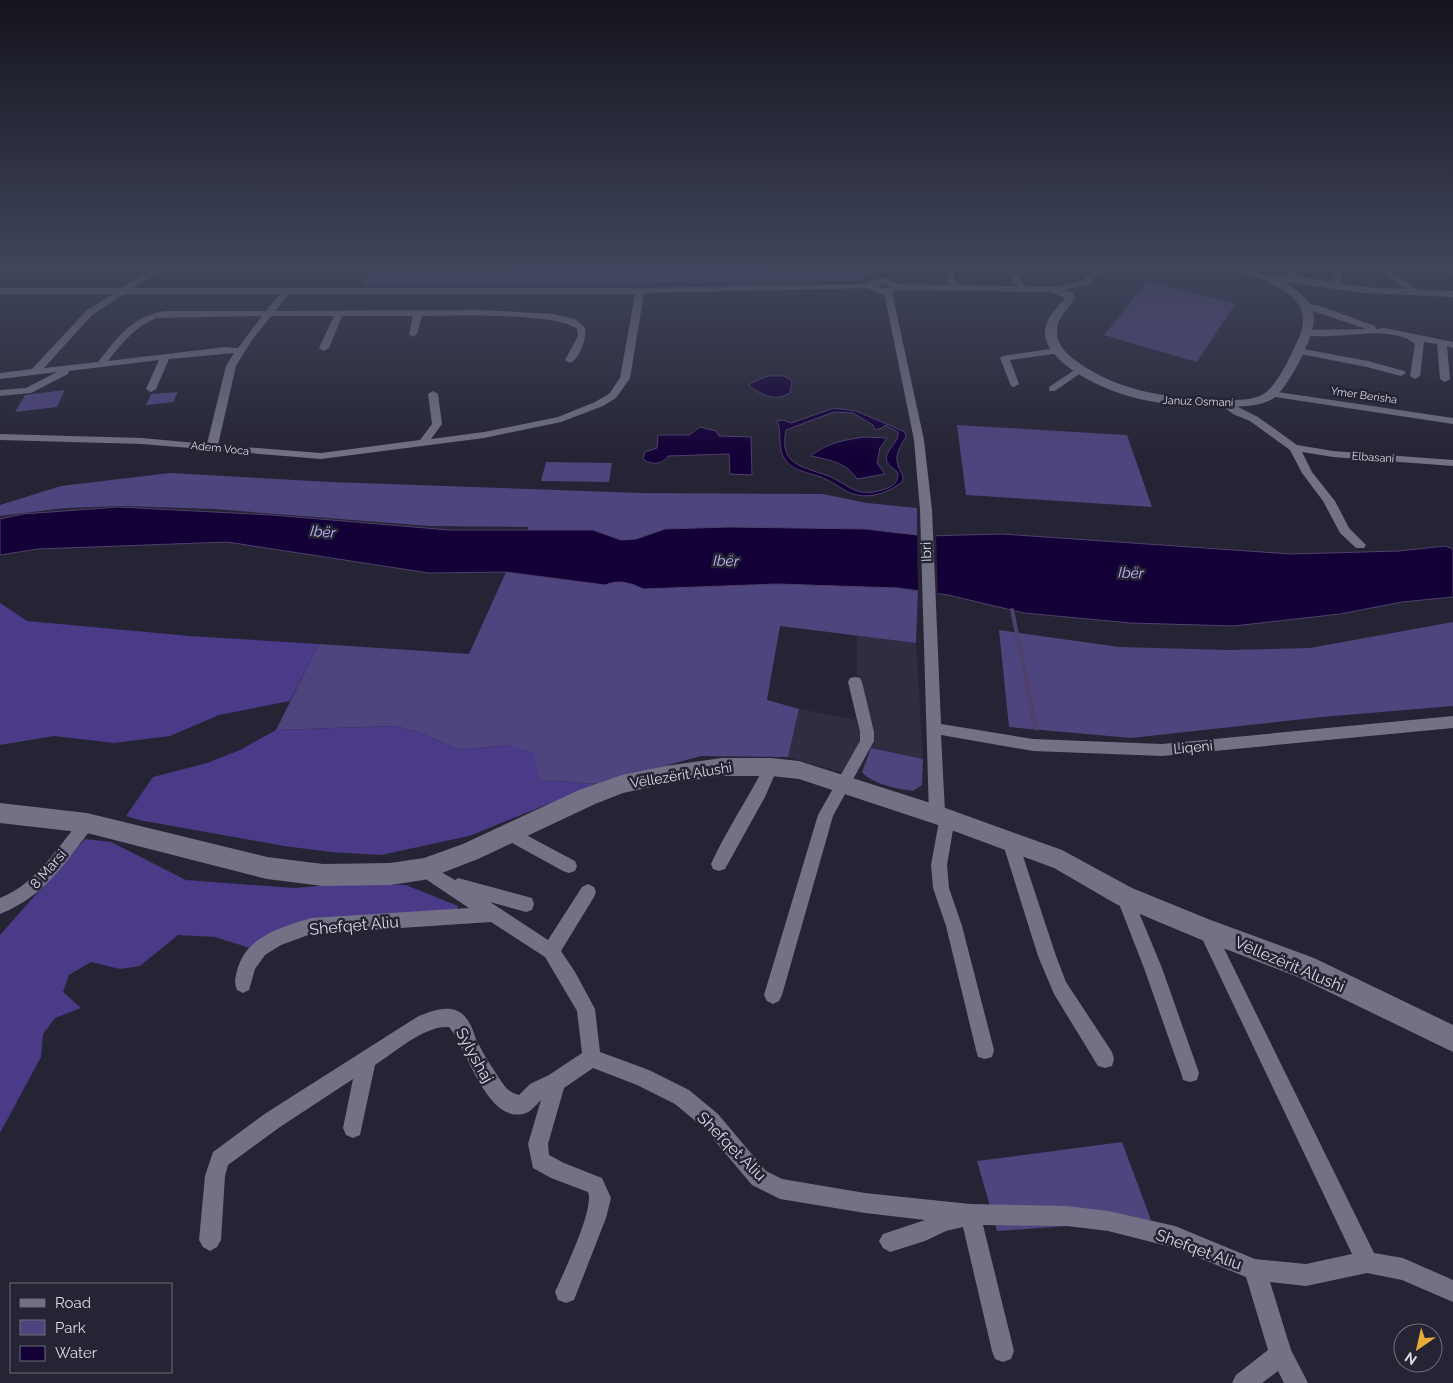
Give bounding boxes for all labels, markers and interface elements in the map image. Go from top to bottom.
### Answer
street label: Ymer Berisha [1330,384,1398,407]
street label: Januz Osmani [1162,394,1234,409]
street label: Adem Voca [190,439,250,458]
street label: Elbasani [1351,450,1395,465]
water label: Ibër [310,522,337,542]
street label: Ibri [918,542,934,562]
water label: Ibër [713,552,740,570]
water label: Ibër [1118,564,1145,582]
street label: Liqeni [1173,737,1213,757]
street label: Vëllezërit Alushi [629,759,733,791]
street label: 8 Marsi [27,846,69,892]
street label: Shefqet Aliu [309,912,400,939]
street label: Vëllezërit Alushi [1232,933,1348,996]
street label: Sylyshaj [452,1024,497,1086]
street label: Shefqet Aliu [693,1108,770,1185]
street label: Shefqet Aliu [1153,1225,1244,1274]
legend [10,1283,172,1373]
text: Road [55,1294,91,1312]
text: Park [55,1319,86,1337]
north arrow [1393,1323,1443,1373]
text: Water [55,1344,98,1362]
text: N [1402,1349,1420,1368]

